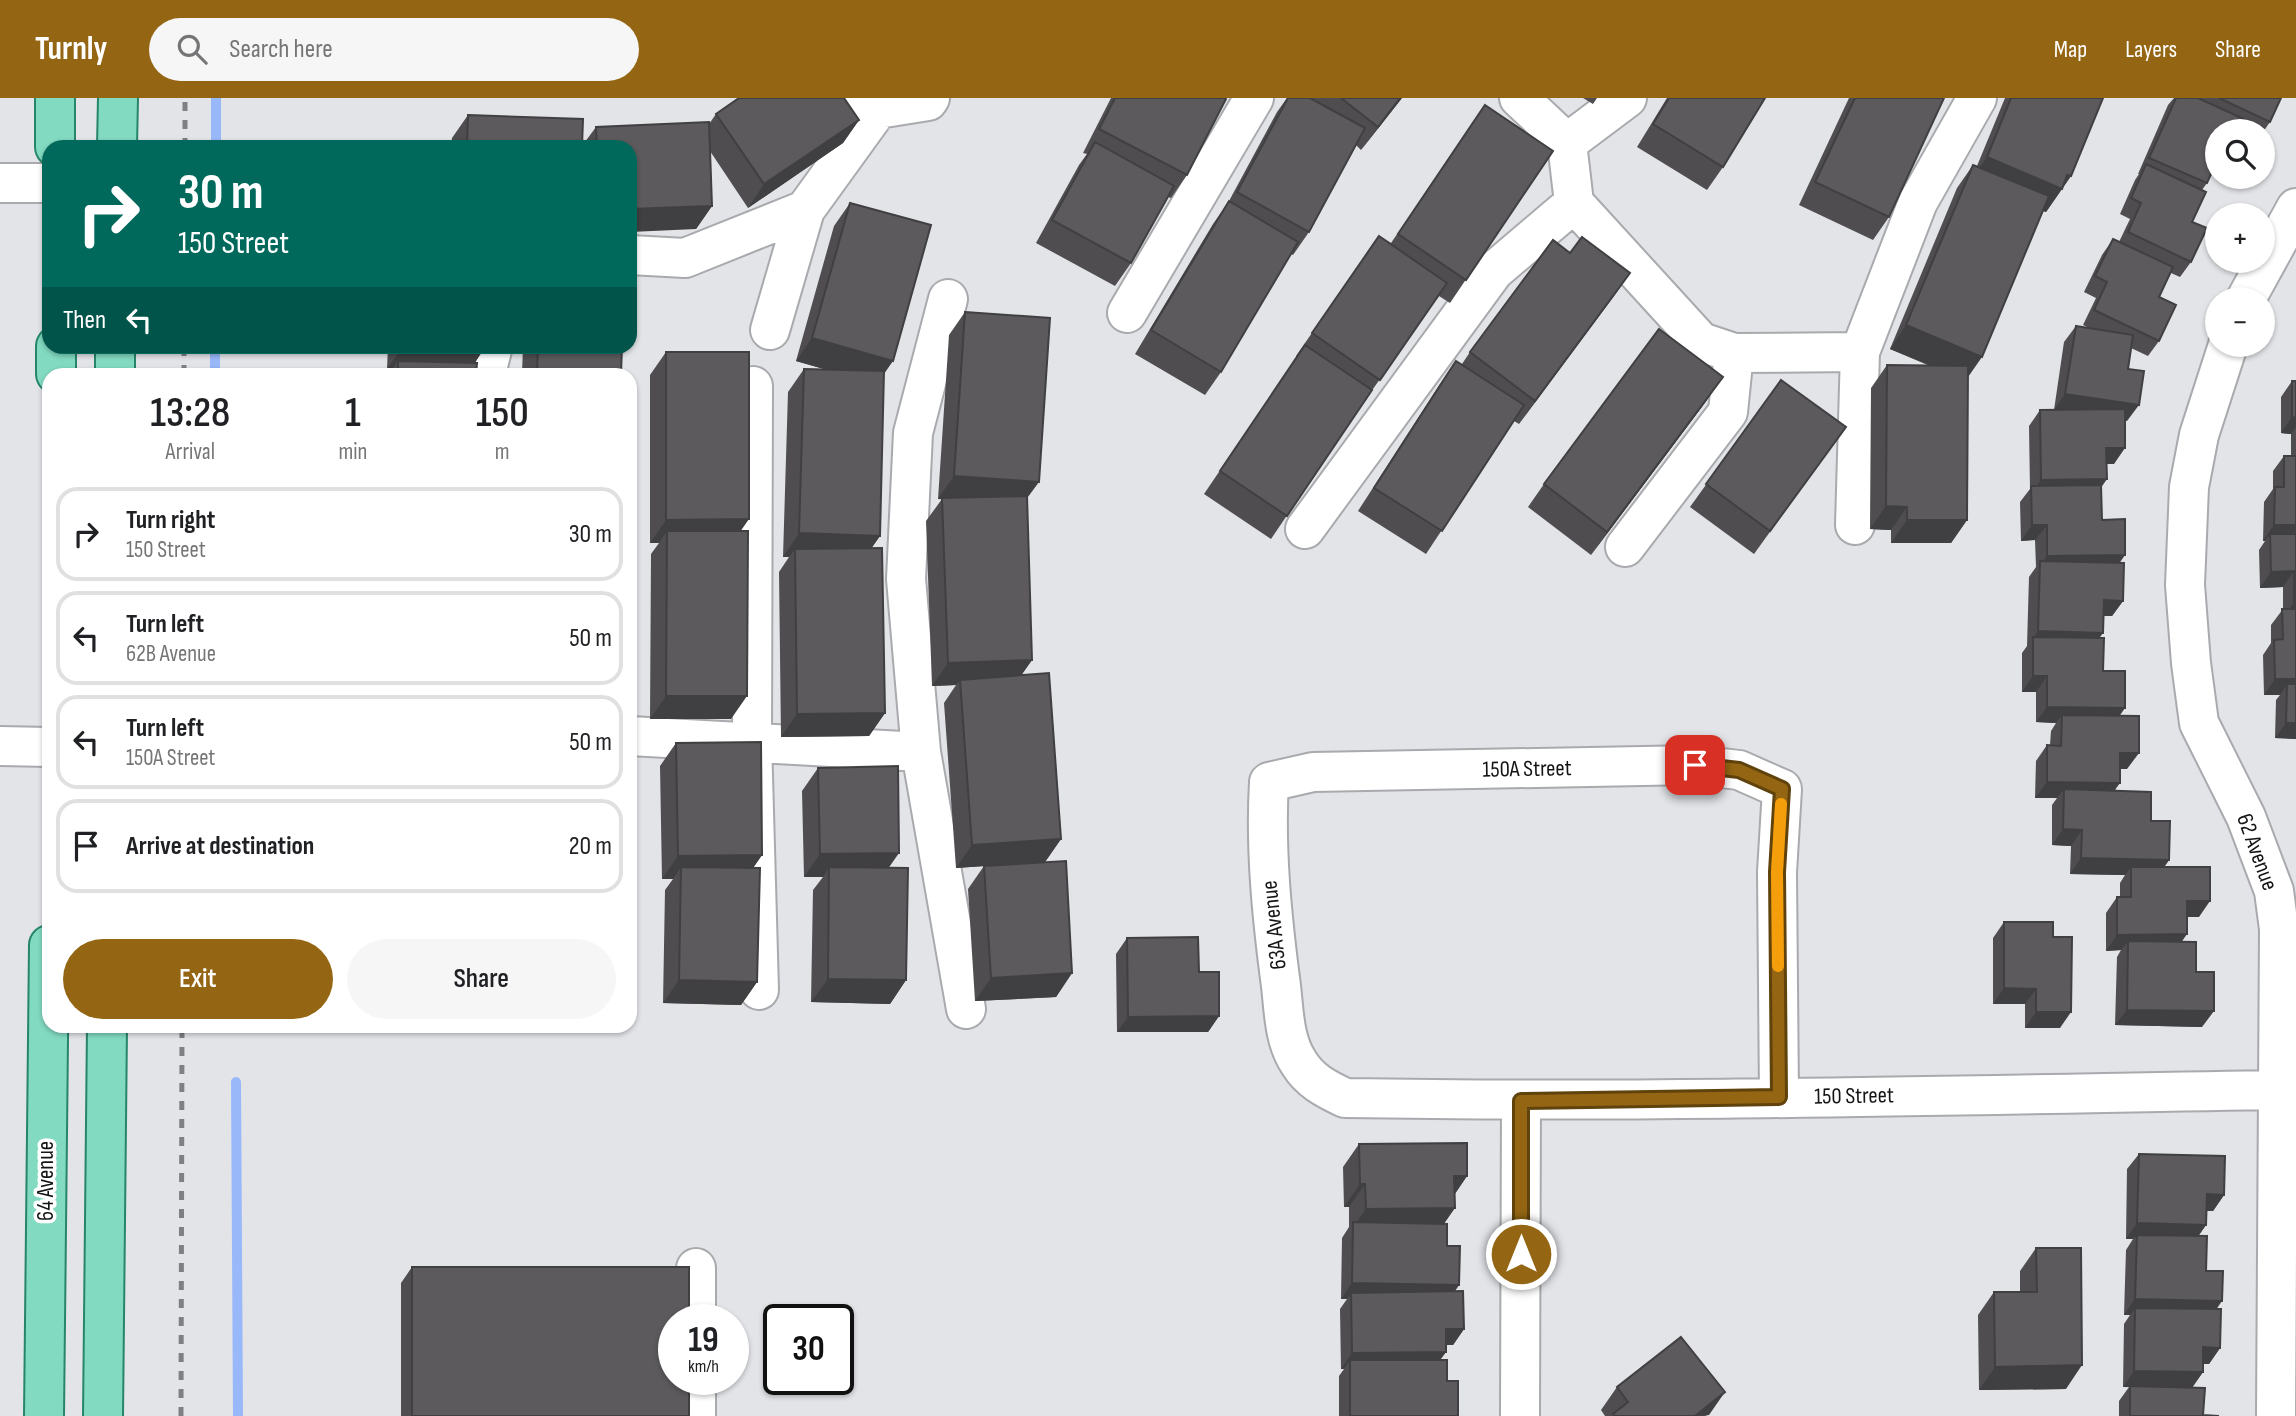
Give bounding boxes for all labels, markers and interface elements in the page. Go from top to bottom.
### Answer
search box [149,18,639,81]
text: Turnly [35,29,107,69]
icon: search [173,30,211,68]
text: Search here [229,34,333,65]
text: Map [2054,35,2087,64]
text: Layers [2125,35,2177,64]
text: Share [2215,35,2261,64]
map controls [2205,119,2275,357]
button: search [2205,119,2275,189]
text: 30 m [178,164,263,223]
icon: right [63,168,154,259]
button: + [2205,203,2275,273]
text: 150 Street [178,224,289,263]
button: − [2205,287,2275,357]
icon: left [120,301,158,339]
text: Then [63,305,106,336]
text: 13:28 [150,388,230,439]
text: 1 [345,388,361,439]
text: 150 [476,388,529,439]
text: Arrival [166,438,215,466]
text: min [339,438,367,466]
text: m [495,438,510,466]
text: Turn right [126,505,215,536]
icon: right [67,515,105,553]
text: 30 m [569,519,612,550]
text: 150 Street [126,536,206,564]
text: Turn left [126,609,204,640]
icon: left [67,619,105,657]
text: 50 m [569,623,612,654]
text: 62B Avenue [126,640,216,668]
text: Turn left [126,713,204,744]
icon: left [67,723,105,761]
text: 50 m [569,727,612,758]
pin [1665,735,1725,795]
text: 150A Street [126,744,215,772]
icon: arrive [1676,746,1714,784]
street label: 150A Street [1482,754,1572,784]
street label: 62 Avenue [2230,810,2284,894]
icon: arrive [67,827,105,865]
text: Arrive at destination [126,831,314,862]
text: 20 m [569,831,612,862]
street label: 63A Avenue [1255,879,1293,971]
button: Exit [63,939,333,1019]
button: Share [347,939,616,1019]
street label: 150 Street [1814,1081,1894,1111]
street label: 64 Avenue [32,1141,60,1221]
position arrow [1484,1217,1558,1291]
speed limit sign: 30 [763,1304,854,1395]
text: 19 [688,1319,719,1362]
text: km/h [688,1356,719,1377]

